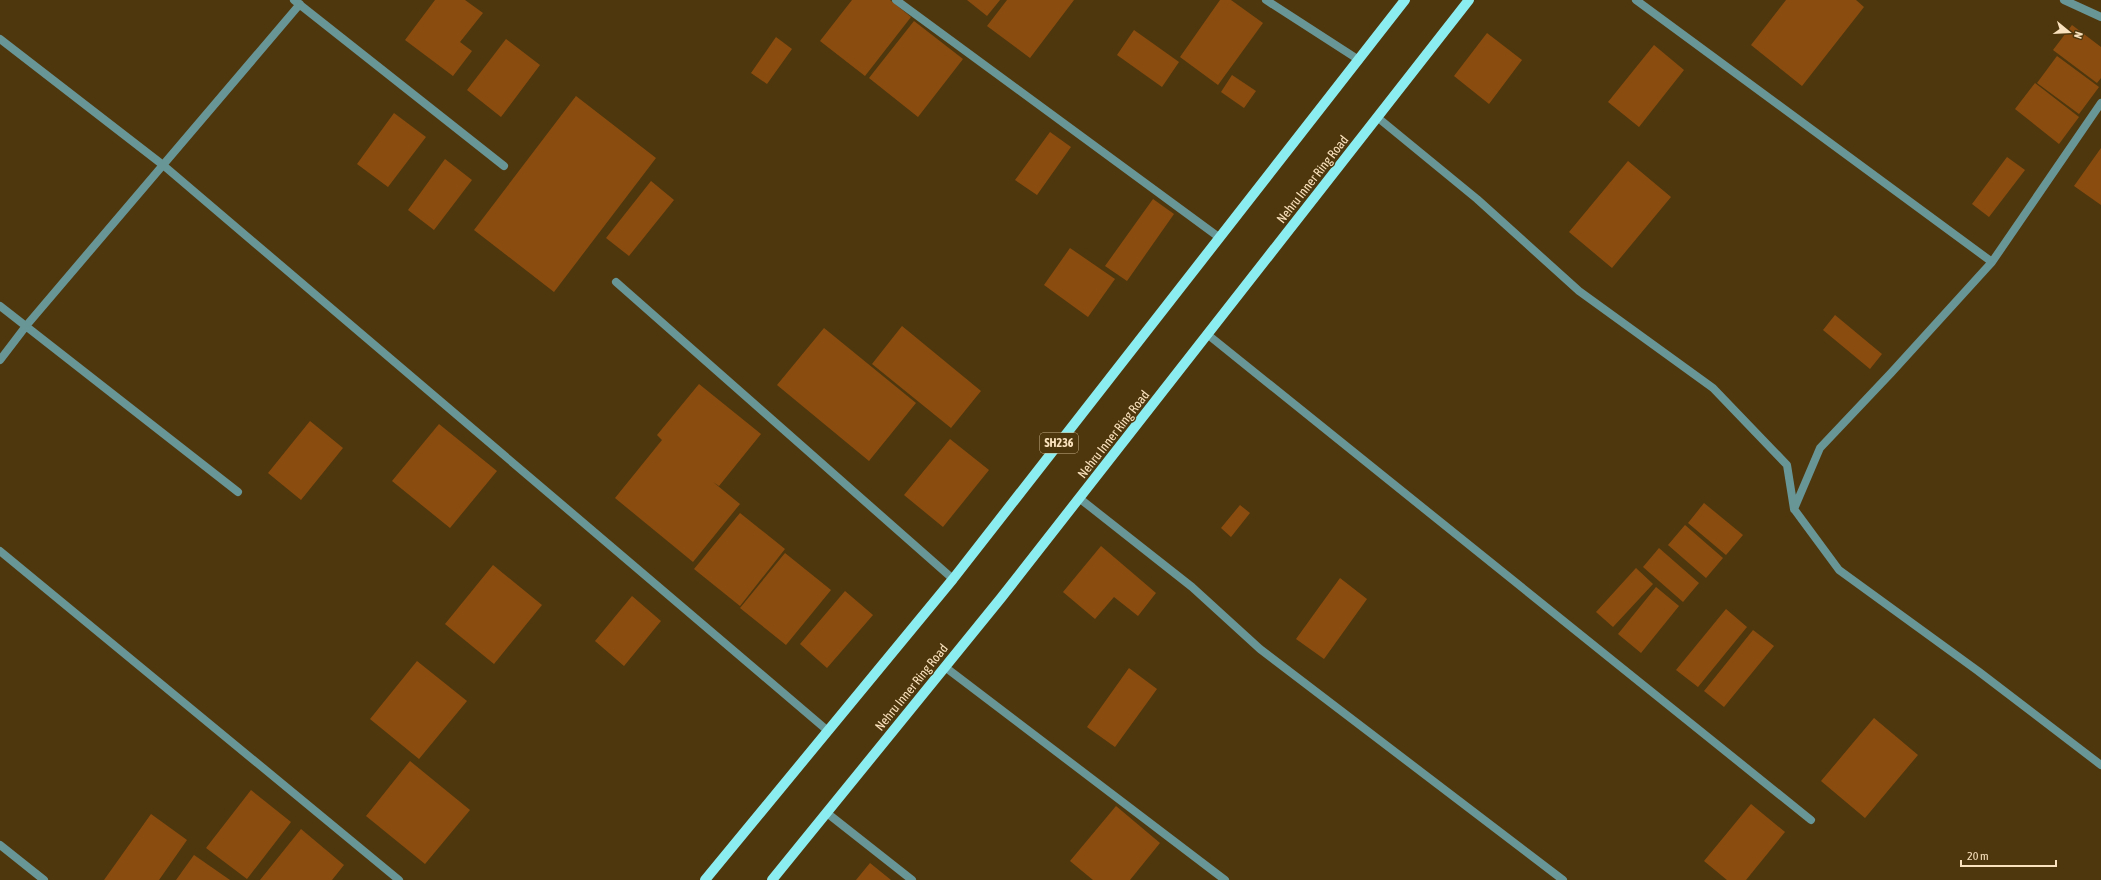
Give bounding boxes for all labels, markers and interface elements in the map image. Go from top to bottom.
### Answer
north arrow [2049,12,2089,52]
text: N [2072,30,2085,40]
street label: Nehru Inner Ring Road [1273,132,1351,226]
street label: Nehru Inner Ring Road [1074,387,1152,481]
road number: SH236 [1040,433,1078,453]
street label: Nehru Inner Ring Road [872,641,951,734]
scale bar [1961,842,2056,868]
text: 20 m [1967,849,1989,863]

